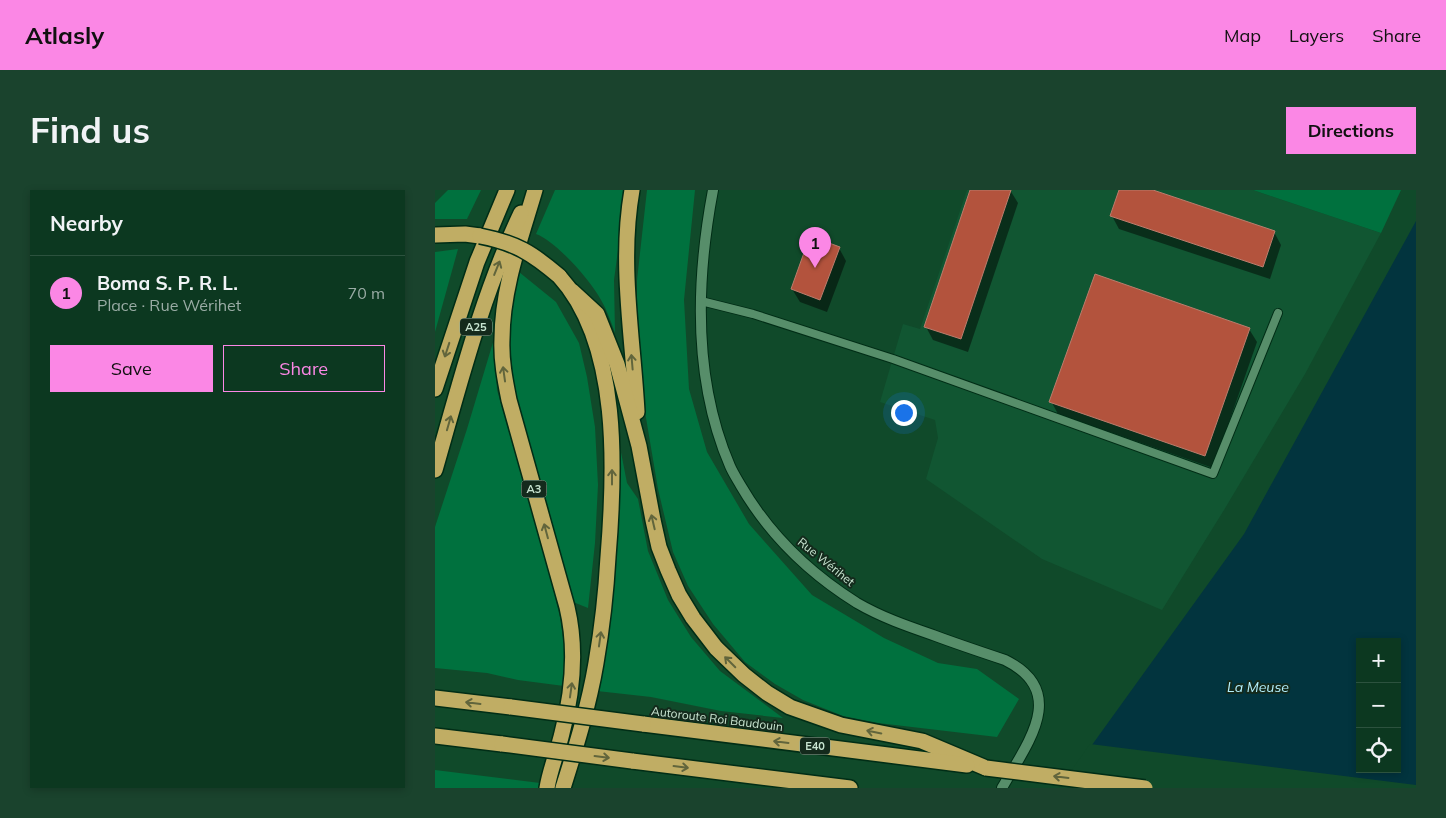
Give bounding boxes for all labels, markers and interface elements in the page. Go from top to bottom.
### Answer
text: Atlasly [25,20,104,50]
text: Map [1224,24,1261,47]
text: Layers [1289,24,1344,47]
text: Share [1372,24,1421,47]
button: Directions [1286,107,1416,154]
text: Find us [30,108,150,152]
text: Nearby [50,210,123,236]
pin: 1 [799,227,831,268]
one-way arrow [493,261,503,276]
text: Boma S. P. R. L. [97,271,238,295]
text: 1 [61,283,71,303]
text: 70 m [348,283,385,303]
text: Place · Rue Wérihet [97,295,241,315]
road number: A25 [460,318,492,336]
one-way arrow [442,342,451,357]
button: Save [50,345,213,392]
button: Share [223,345,385,392]
one-way arrow [628,355,637,371]
one-way arrow [499,366,509,382]
your location [891,400,917,426]
one-way arrow [444,415,454,431]
one-way arrow [607,469,617,486]
road number: A3 [521,480,547,498]
one-way arrow [648,515,657,531]
one-way arrow [541,523,550,539]
street label: Rue Wérihet [795,534,858,589]
one-way arrow [595,631,605,647]
map controls [1356,638,1401,773]
button: + [1356,638,1401,683]
one-way arrow [724,656,737,668]
water label: La Meuse [1227,678,1289,696]
one-way arrow [566,682,576,698]
button: − [1356,683,1401,728]
one-way arrow [465,698,481,708]
street label: Autoroute Roi Baudouin [650,703,784,734]
one-way arrow [866,727,882,736]
button: locate [1356,728,1401,773]
one-way arrow [773,737,789,747]
road number: E40 [800,738,830,754]
one-way arrow [594,752,610,762]
one-way arrow [672,762,688,772]
one-way arrow [1054,772,1070,782]

